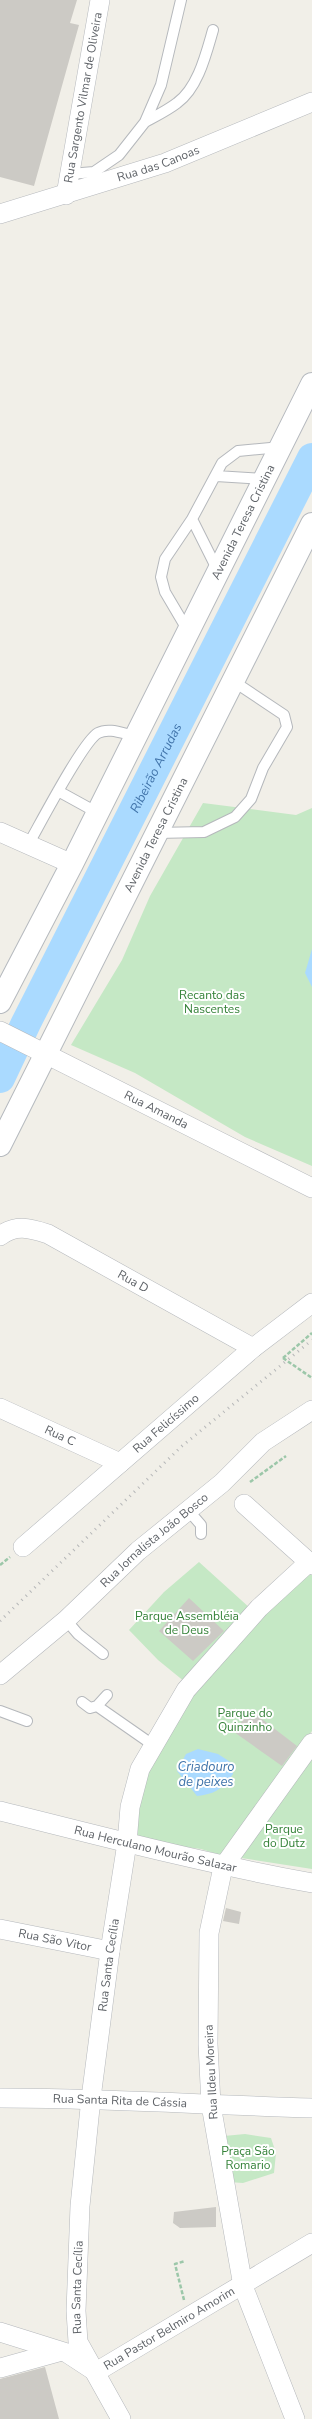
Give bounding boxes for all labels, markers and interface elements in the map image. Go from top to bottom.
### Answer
street label: Rua Sargento Vilmar de Oliveira [60,11,106,184]
street label: Rua das Canoas [115,142,202,185]
street label: Avenida Teresa Cristina [208,462,278,582]
water label: Ribeirão Arrudas [126,720,186,816]
street label: Avenida Teresa Cristina [120,775,191,895]
park label: Recanto das Nascentes [179,987,245,1017]
street label: Rua Amanda [122,1087,191,1133]
street label: Rua D [115,1266,152,1296]
street label: Rua Felicíssimo [129,1390,203,1457]
street label: Rua C [42,1421,78,1450]
street label: Rua Jornalista João Bosco [97,1489,212,1591]
park label: Parque Assembléia de Deus [135,1608,239,1638]
park label: Parque do Quinzinho [218,1705,273,1735]
water label: Criadouro de peixes [177,1758,235,1791]
park label: Parque do Dutz [263,1821,306,1851]
street label: Rua Herculano Mourão Salazar [72,1822,239,1876]
street label: Rua Santa Cecília [94,1917,123,2013]
street label: Rua São Vitor [17,1925,93,1955]
street label: Rua Ildeu Moreira [201,2024,221,2120]
street label: Rua Santa Rita de Cássia [53,2091,187,2111]
park label: Praça São Romario [221,2143,275,2173]
street label: Rua Santa Cecília [68,2240,87,2335]
street label: Rua Pastor Belmiro Amorim [101,2283,238,2374]

